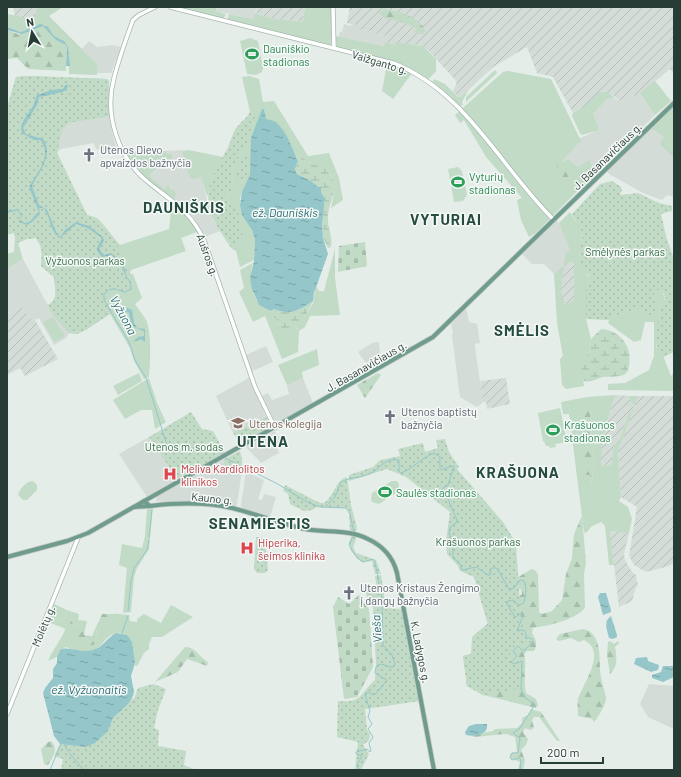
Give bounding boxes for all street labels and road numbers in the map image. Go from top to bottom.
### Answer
street label: Vaižganto g. [351,47,409,77]
street label: J. Basanavičiaus g. [570,120,644,192]
street label: Aušros g. [194,232,222,278]
street label: J. Basanavičiaus g. [323,338,409,394]
street label: Kauno g. [191,489,233,507]
street label: Molėtų g. [29,604,57,648]
street label: K. Ladygos g. [409,620,433,684]

